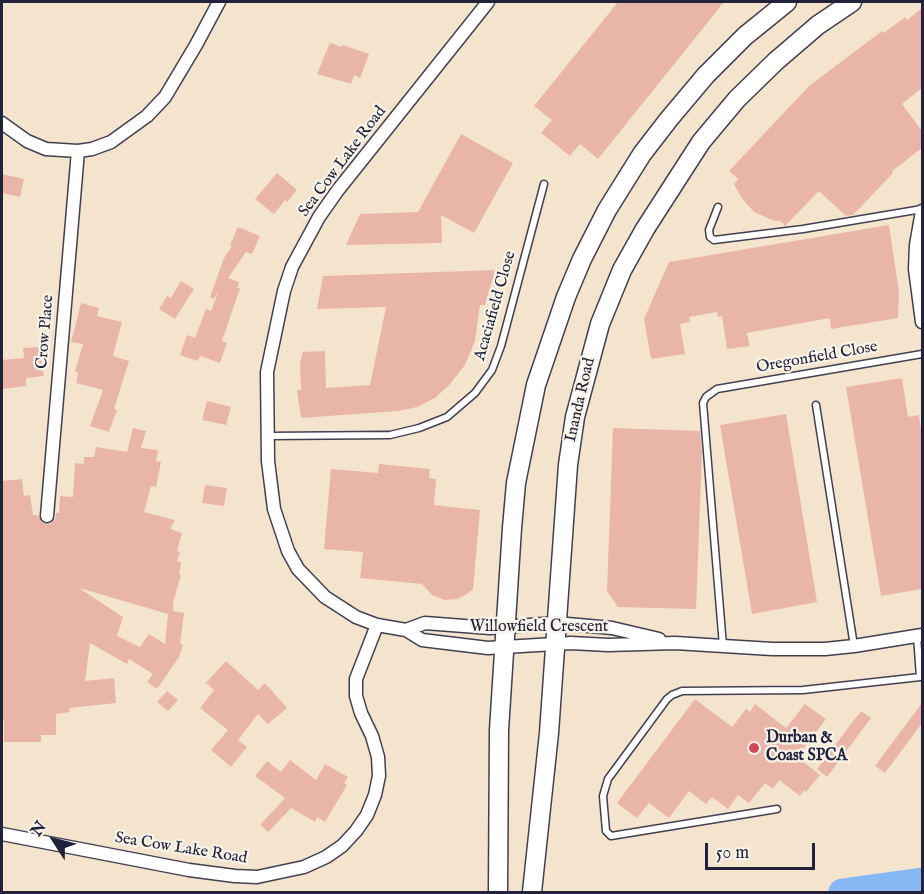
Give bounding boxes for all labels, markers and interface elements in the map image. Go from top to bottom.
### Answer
street label: Sea Cow Lake Road [295,103,391,221]
street label: Acaciafield Close [471,249,521,363]
street label: Crow Place [33,294,59,370]
street label: Oregonfield Close [755,338,879,378]
street label: Inanda Road [562,356,600,444]
street label: Willowfield Crescent [470,618,608,638]
place label: Durban & Coast SPCA [766,729,847,767]
marker: Durban & Coast SPCA [747,741,761,755]
north arrow [24,810,84,870]
text: N [27,818,52,841]
street label: Sea Cow Lake Road [114,829,248,869]
scale bar [708,831,818,869]
text: 50 m [716,842,749,865]

